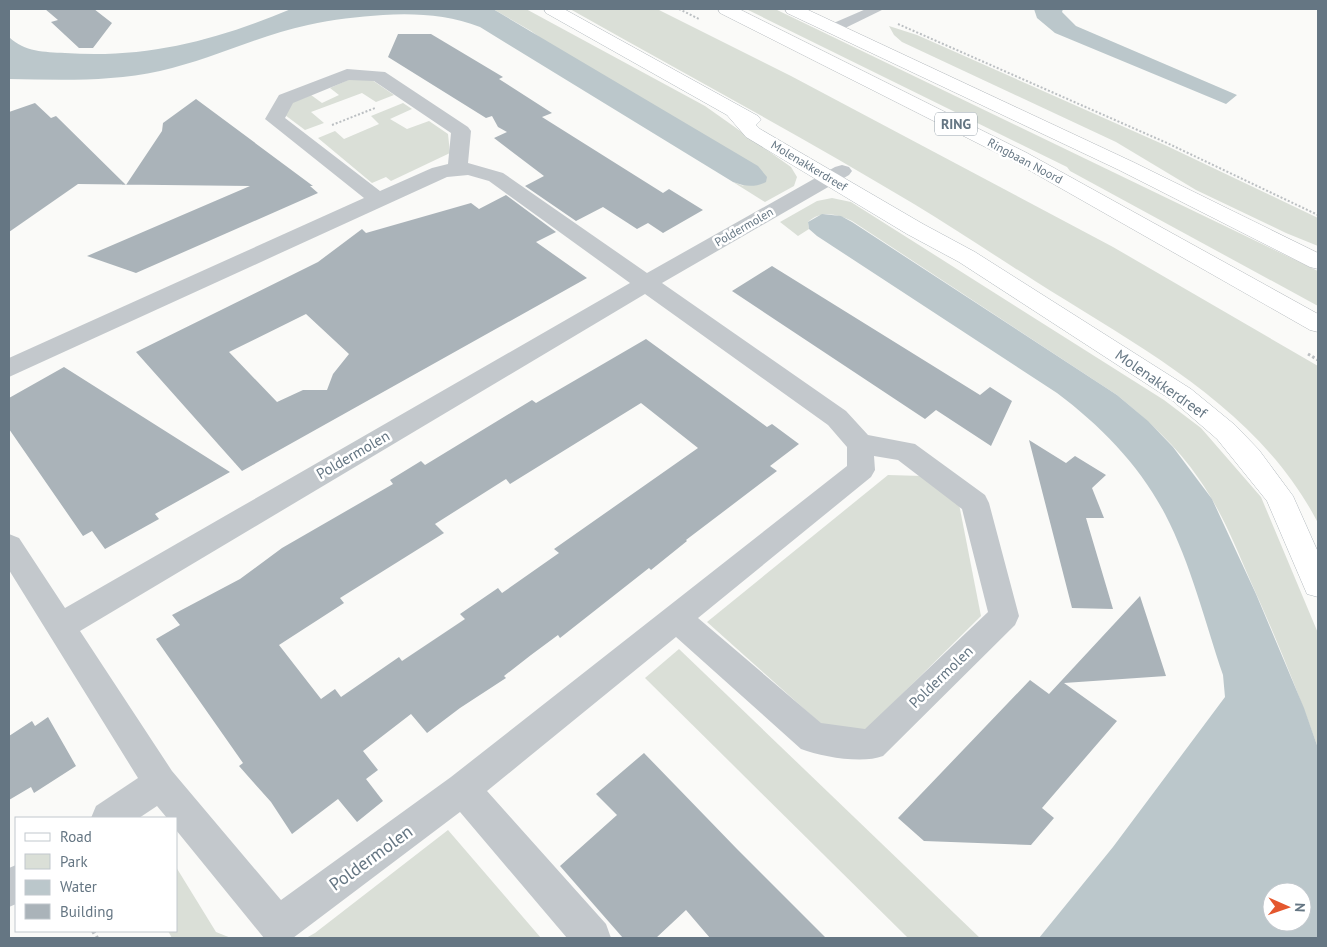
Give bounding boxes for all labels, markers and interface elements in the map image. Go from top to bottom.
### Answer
road number: RING [935,112,977,136]
street label: Ringbaan Noord [985,134,1065,187]
street label: Molenakkerdreef [769,137,851,195]
street label: Poldermolen [712,204,776,249]
street label: Molenakkerdreef [1112,345,1212,423]
street label: Poldermolen [313,426,393,483]
street label: Poldermolen [905,642,977,712]
legend [15,817,178,932]
street label: Poldermolen [324,820,417,896]
text: Road [60,827,92,846]
text: Park [60,852,88,871]
text: Water [60,877,97,896]
north arrow [1262,882,1312,932]
text: Building [60,902,114,921]
text: N [1291,903,1309,912]

